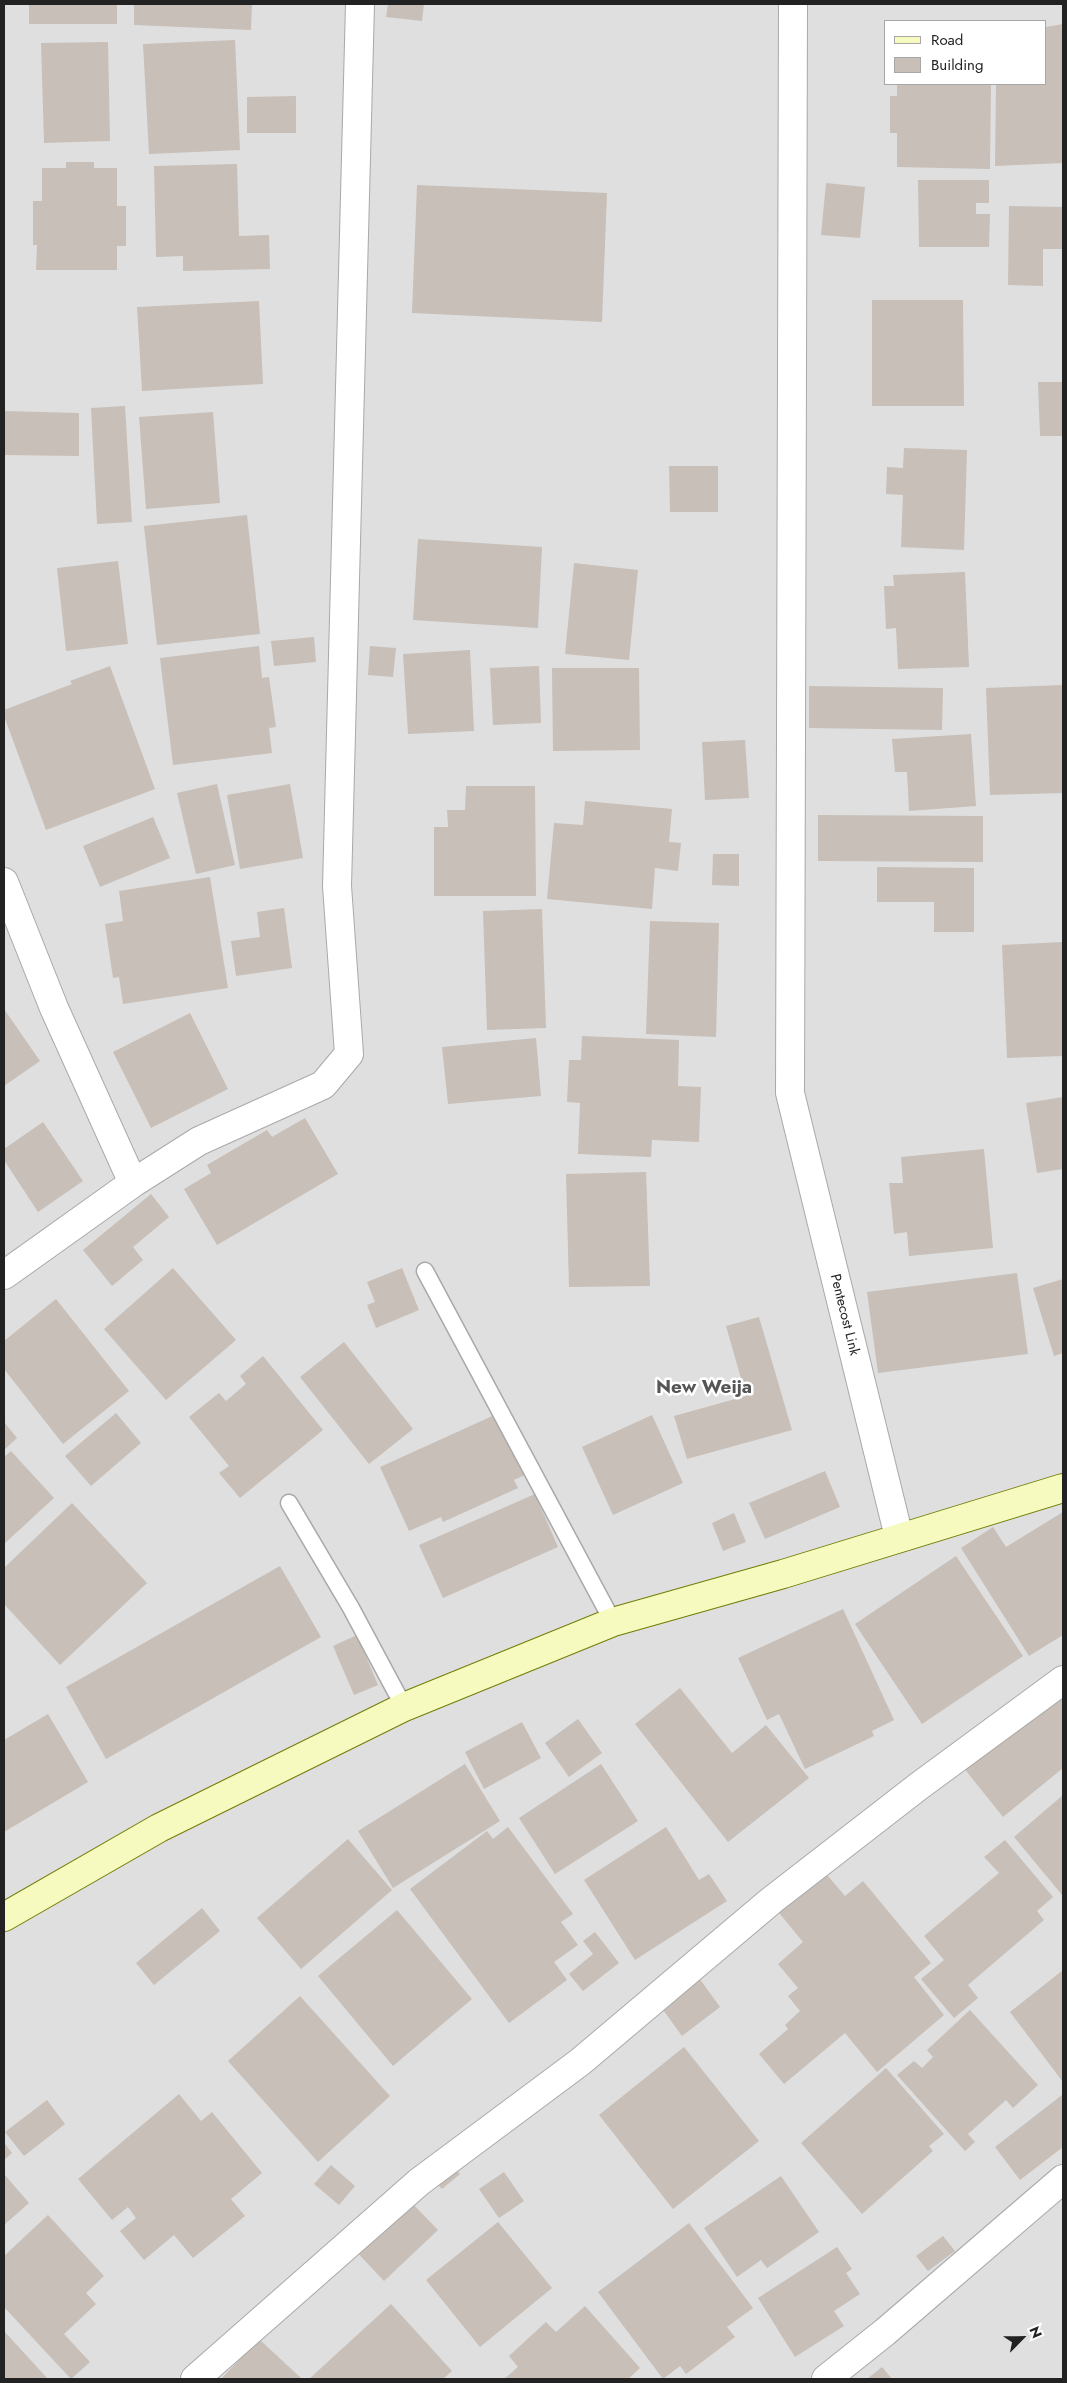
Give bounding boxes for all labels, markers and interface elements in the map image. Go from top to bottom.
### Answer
legend [884,20,1047,85]
text: Road [931,29,963,51]
text: Building [931,54,983,76]
street label: Pentecost Link [826,1273,862,1357]
district label: New Weija [656,1377,752,1399]
north arrow [997,2313,1047,2363]
text: N [1024,2323,1047,2341]

